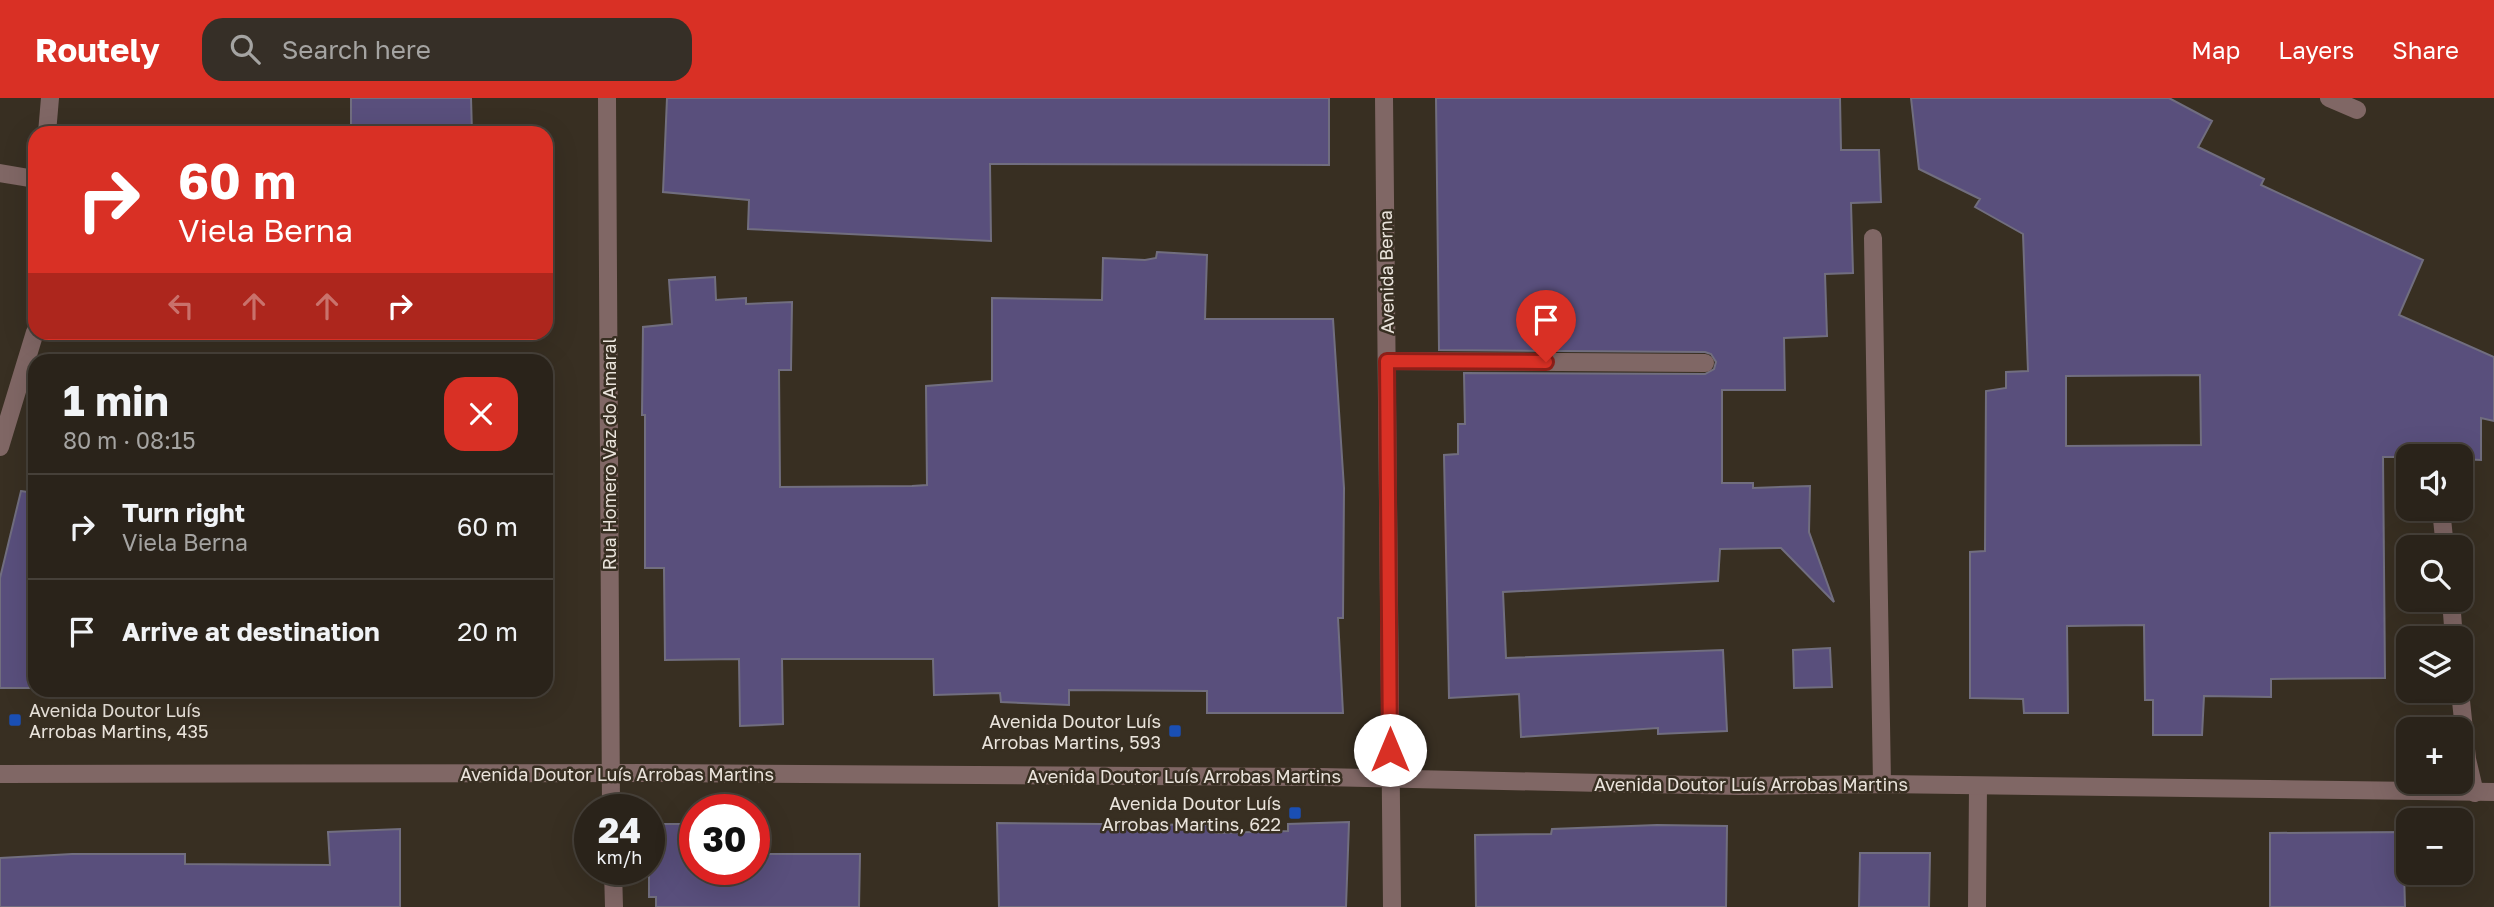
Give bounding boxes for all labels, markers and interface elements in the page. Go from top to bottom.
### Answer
search box [202,18,692,81]
text: Routely [35,30,160,69]
icon: search [226,30,264,68]
text: Search here [282,34,431,65]
text: Map [2191,35,2240,64]
text: Layers [2278,35,2354,64]
text: Share [2392,35,2459,64]
text: 60 m [178,151,296,210]
icon: right [63,154,154,245]
street label: Avenida Berna [1374,210,1398,334]
text: Viela Berna [178,211,353,249]
icon: left [162,287,200,325]
icon: ahead [235,287,273,325]
icon: ahead [308,287,346,325]
icon: right [381,287,419,325]
pin [1516,290,1576,362]
icon: arrive [1527,301,1565,339]
street label: Rua Homero Vaz do Amaral [598,337,620,570]
text: 1 min [63,375,169,425]
button: close [444,377,518,451]
text: 80 m · 08:15 [63,426,195,454]
map controls [2396,444,2473,885]
button: sound [2396,444,2473,521]
text: Turn right [122,497,245,528]
icon: right [63,508,101,546]
text: 60 m [457,511,518,542]
text: Viela Berna [122,528,248,556]
button: search [2396,535,2473,612]
icon: arrive [63,613,101,651]
text: Arrive at destination [122,616,380,647]
text: 20 m [457,616,518,647]
button: layers [2396,626,2473,703]
place label: Avenida Doutor Luís Arrobas Martins, 435 [29,699,209,742]
place label: Avenida Doutor Luís Arrobas Martins, 593 [982,710,1161,753]
marker: Avenida Doutor Luís Arrobas Martins, 435 [7,712,23,728]
position arrow [1353,713,1427,787]
button: + [2396,717,2473,794]
marker: Avenida Doutor Luís Arrobas Martins, 593 [1167,723,1183,739]
street label: Avenida Doutor Luís Arrobas Martins [460,763,774,785]
street label: Avenida Doutor Luís Arrobas Martins [1027,765,1341,787]
street label: Avenida Doutor Luís Arrobas Martins [1594,773,1908,795]
place label: Avenida Doutor Luís Arrobas Martins, 622 [1102,792,1281,835]
speed limit sign: 30 [679,794,770,885]
marker: Avenida Doutor Luís Arrobas Martins, 622 [1287,805,1303,821]
button: − [2396,808,2473,885]
text: 24 [598,809,641,851]
text: km/h [597,846,642,868]

